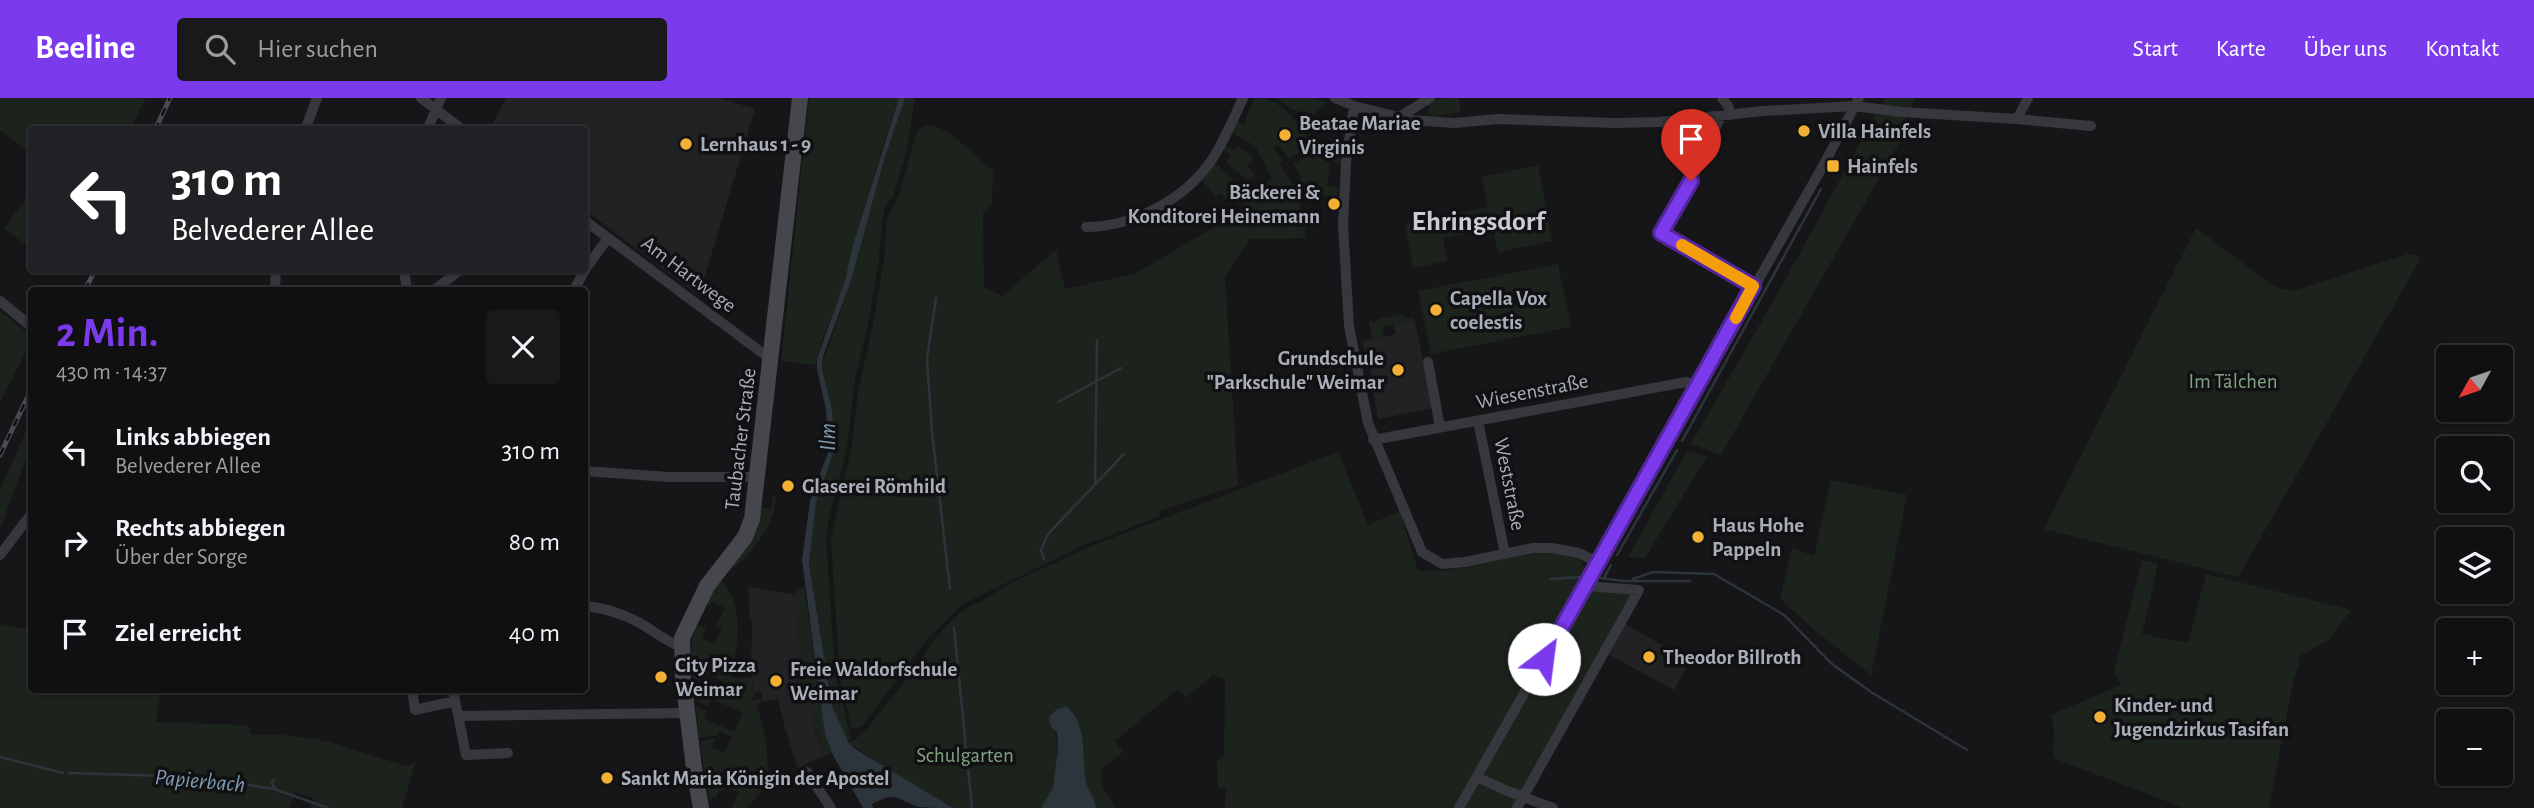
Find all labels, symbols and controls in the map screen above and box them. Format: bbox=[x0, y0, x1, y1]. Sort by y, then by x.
search box bbox=[177, 18, 667, 81]
icon: search bbox=[201, 30, 239, 68]
text: Beeline bbox=[35, 32, 135, 65]
text: Hier suchen bbox=[257, 36, 378, 62]
text: Start bbox=[2133, 37, 2178, 61]
text: Karte bbox=[2216, 37, 2266, 61]
text: Über uns bbox=[2304, 37, 2387, 61]
text: Kontakt bbox=[2425, 37, 2499, 61]
pin bbox=[1661, 109, 1721, 181]
place label: Beatae Mariae Virginis bbox=[1299, 113, 1421, 158]
icon: arrive bbox=[1672, 120, 1710, 158]
place label: Villa Hainfels bbox=[1818, 121, 1931, 142]
marker: Villa Hainfels bbox=[1796, 123, 1812, 139]
marker: Beatae Mariae Virginis bbox=[1277, 127, 1293, 143]
place label: Lernhaus 1 - 9 bbox=[700, 134, 811, 155]
marker: Lernhaus 1 - 9 bbox=[678, 136, 694, 152]
icon: left bbox=[56, 154, 147, 245]
text: 310 m bbox=[171, 156, 282, 205]
place label: Hainfels bbox=[1847, 156, 1918, 177]
marker: Hainfels bbox=[1825, 158, 1841, 174]
place label: Bäckerei & Konditorei Heinemann bbox=[1128, 182, 1320, 227]
marker: Bäckerei & Konditorei Heinemann bbox=[1326, 196, 1342, 212]
district label: Ehringsdorf bbox=[1411, 208, 1546, 236]
text: Belvederer Allee bbox=[171, 214, 374, 246]
street label: Am Hartwege bbox=[638, 232, 740, 317]
place label: Capella Vox coelestis bbox=[1450, 288, 1547, 333]
marker: Capella Vox coelestis bbox=[1428, 302, 1444, 318]
button: close bbox=[486, 310, 560, 384]
text: 2 Min. bbox=[56, 312, 158, 354]
north arrow bbox=[2436, 345, 2513, 422]
map controls bbox=[2436, 345, 2513, 786]
place label: Grundschule "Parkschule" Weimar bbox=[1207, 348, 1385, 393]
text: 430 m · 14:37 bbox=[56, 361, 167, 384]
marker: Grundschule "Parkschule" Weimar bbox=[1390, 362, 1406, 378]
street label: Taubacher Straße bbox=[721, 367, 760, 511]
street label: Wiesenstraße bbox=[1474, 370, 1590, 413]
park label: Im Tälchen bbox=[2189, 371, 2278, 392]
water label: Ilm bbox=[817, 423, 840, 451]
text: Links abbiegen bbox=[115, 424, 271, 450]
icon: left bbox=[56, 433, 94, 471]
street label: Weststraße bbox=[1490, 436, 1529, 532]
button: search bbox=[2436, 436, 2513, 513]
text: 310 m bbox=[502, 438, 560, 464]
text: Belvederer Allee bbox=[115, 455, 261, 478]
place label: Glaserei Römhild bbox=[802, 476, 946, 497]
marker: Glaserei Römhild bbox=[780, 478, 796, 494]
text: Rechts abbiegen bbox=[115, 515, 286, 541]
place label: Haus Hohe Pappeln bbox=[1712, 515, 1804, 560]
icon: right bbox=[56, 524, 94, 562]
button: layers bbox=[2436, 527, 2513, 604]
text: 80 m bbox=[509, 529, 560, 555]
marker: Haus Hohe Pappeln bbox=[1690, 529, 1706, 545]
text: Über der Sorge bbox=[115, 546, 247, 569]
icon: arrive bbox=[56, 615, 94, 653]
button: + bbox=[2436, 618, 2513, 695]
text: Ziel erreicht bbox=[115, 620, 241, 646]
text: 40 m bbox=[509, 620, 560, 646]
position arrow bbox=[1507, 622, 1581, 696]
place label: Theodor Billroth bbox=[1663, 647, 1802, 668]
marker: Theodor Billroth bbox=[1641, 649, 1657, 665]
place label: City Pizza Weimar bbox=[675, 655, 756, 700]
place label: Freie Waldorfschule Weimar bbox=[790, 659, 957, 704]
marker: City Pizza Weimar bbox=[653, 669, 669, 685]
marker: Freie Waldorfschule Weimar bbox=[768, 673, 784, 689]
place label: Kinder- und Jugendzirkus Tasifan bbox=[2114, 695, 2289, 740]
marker: Kinder- und Jugendzirkus Tasifan bbox=[2092, 709, 2108, 725]
button: − bbox=[2436, 709, 2513, 786]
park label: Schulgarten bbox=[916, 745, 1014, 766]
water label: Papierbach bbox=[154, 766, 246, 797]
place label: Sankt Maria Königin der Apostel bbox=[621, 768, 890, 789]
marker: Sankt Maria Königin der Apostel bbox=[599, 770, 615, 786]

